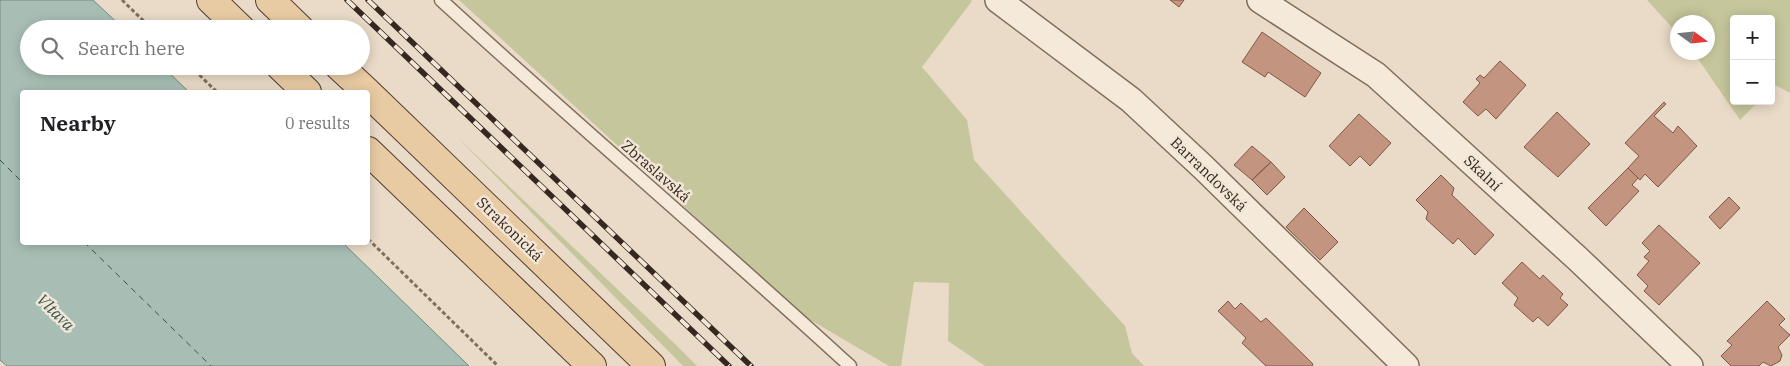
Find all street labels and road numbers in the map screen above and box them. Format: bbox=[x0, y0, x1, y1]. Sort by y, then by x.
street label: Barrandovská bbox=[1167, 133, 1251, 215]
street label: Zbraslavská bbox=[618, 136, 694, 206]
street label: Skalní bbox=[1460, 151, 1506, 195]
street label: Strakonická bbox=[473, 193, 547, 265]

